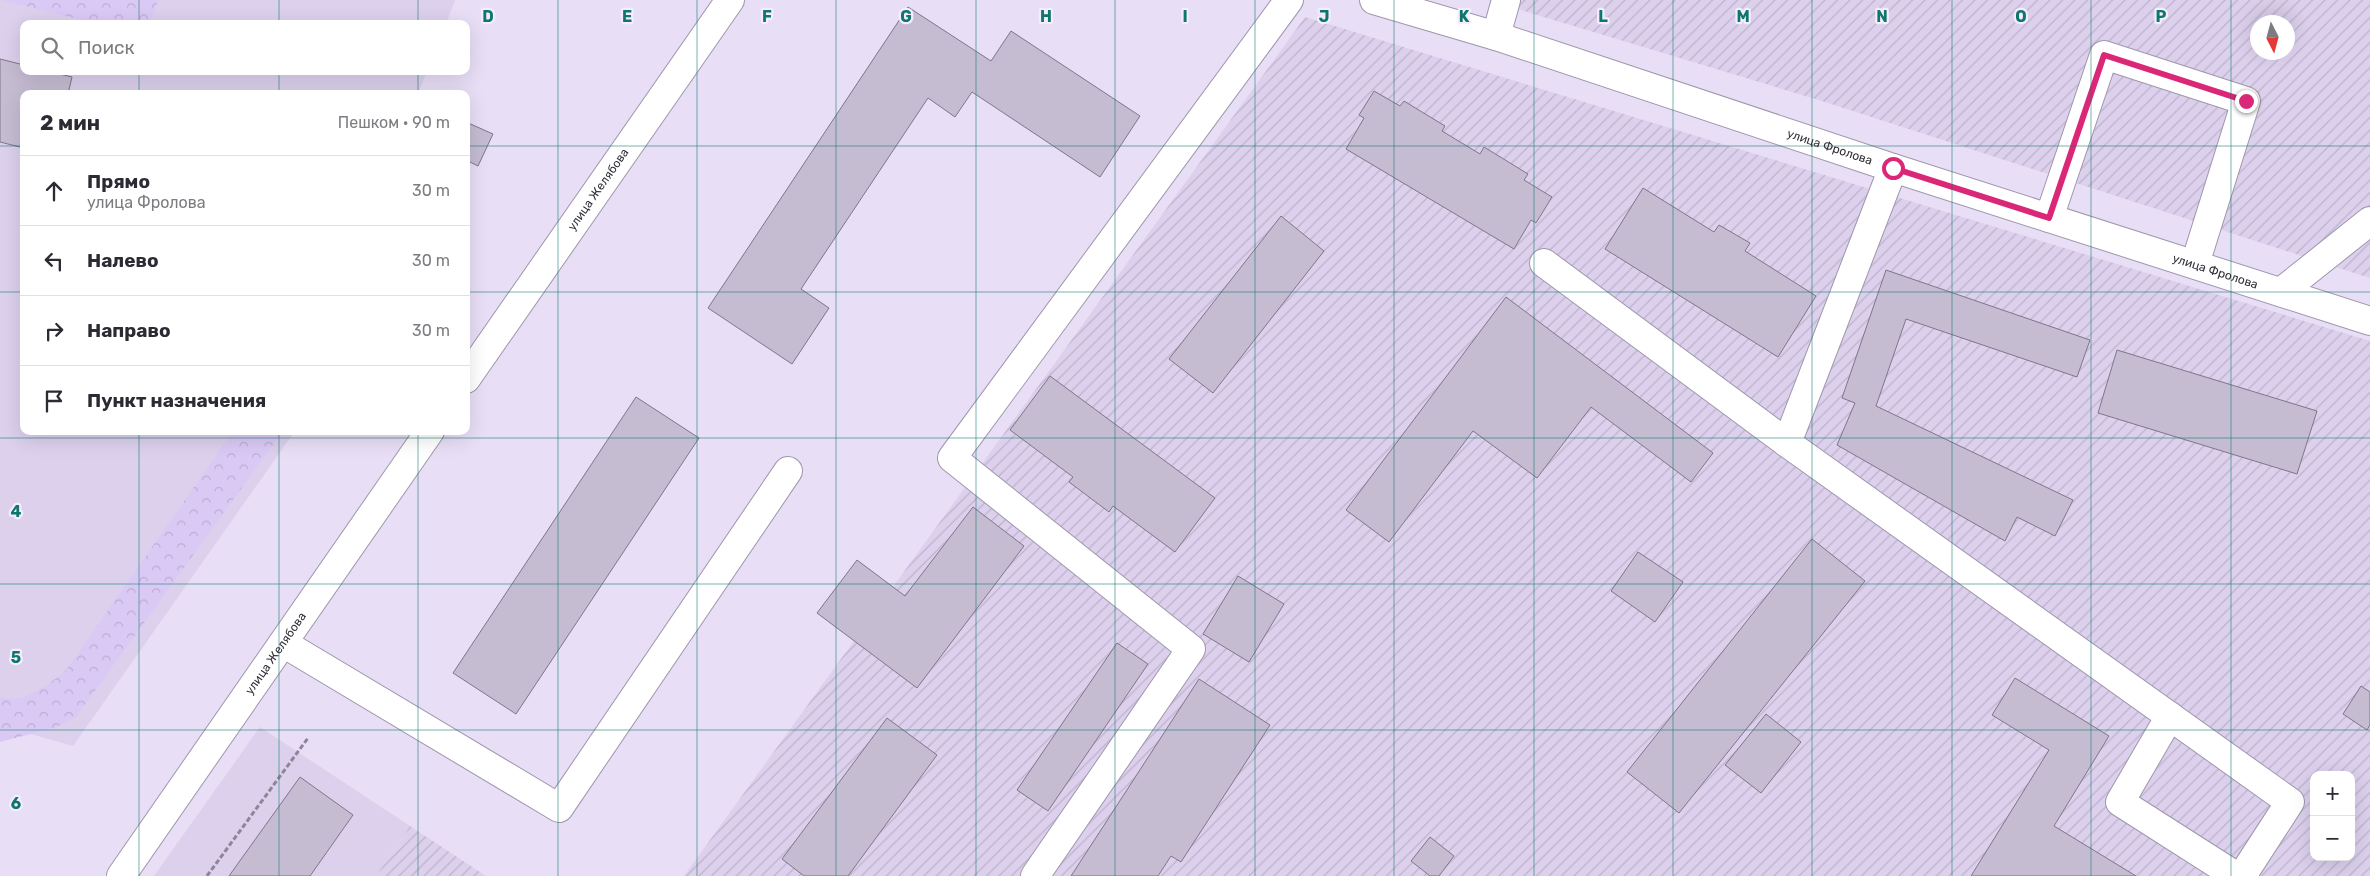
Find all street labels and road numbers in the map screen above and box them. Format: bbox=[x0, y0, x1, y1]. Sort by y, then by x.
street label: улица Фролова bbox=[1785, 126, 1874, 168]
street label: улица Желябова bbox=[565, 146, 631, 233]
street label: улица Фролова bbox=[2171, 251, 2260, 292]
street label: улица Желябова bbox=[242, 610, 309, 697]

